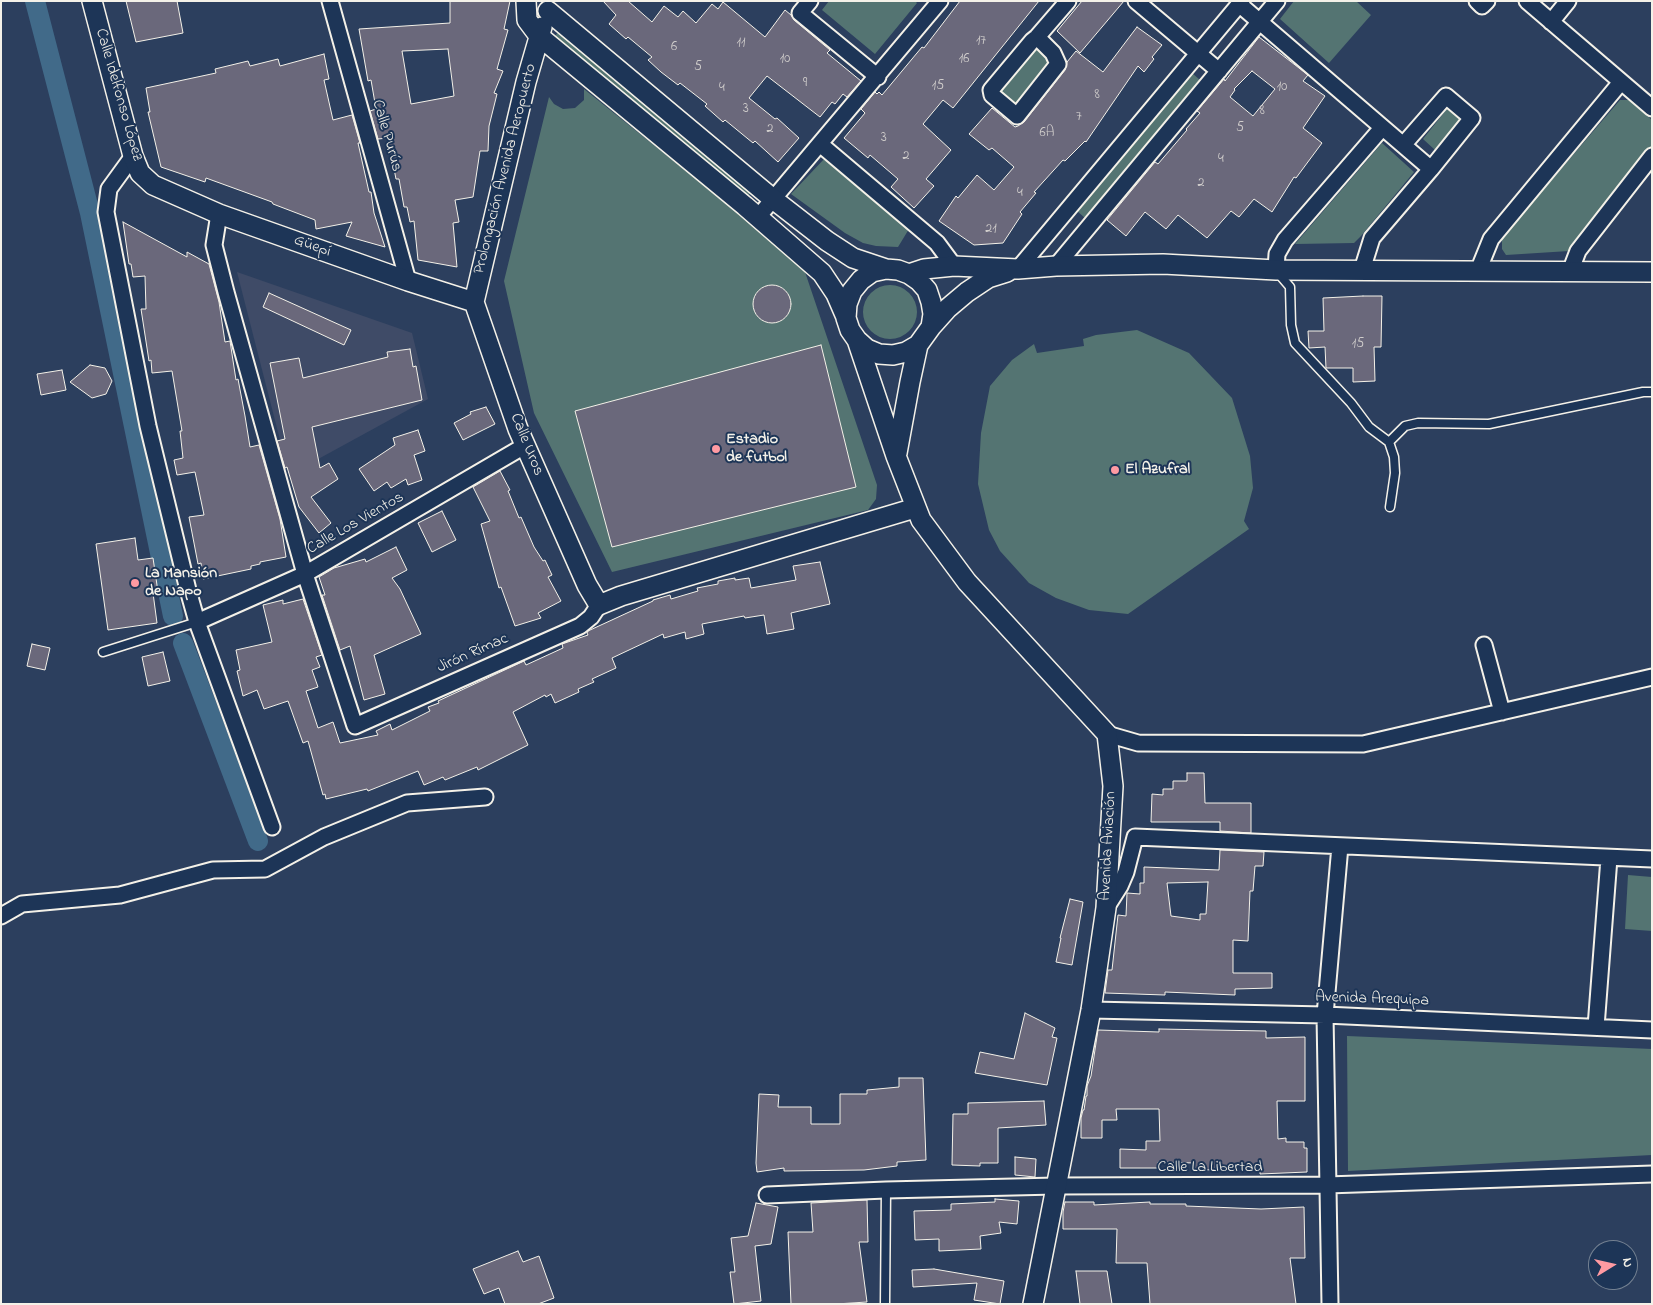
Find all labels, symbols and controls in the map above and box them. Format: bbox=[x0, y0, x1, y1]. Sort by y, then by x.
street label: Calle Idelfonso López bbox=[90, 27, 146, 163]
house number: 17 bbox=[976, 34, 986, 50]
house number: 11 bbox=[737, 36, 745, 52]
house number: 6 bbox=[671, 40, 677, 56]
house number: 10 bbox=[780, 52, 790, 68]
house number: 16 bbox=[959, 52, 969, 68]
house number: 5 bbox=[694, 60, 702, 76]
street label: Prolongación Avenida Aeropuerto bbox=[471, 62, 541, 276]
house number: 9 bbox=[803, 76, 807, 92]
house number: 15 bbox=[932, 79, 944, 95]
house number: 10 bbox=[1277, 80, 1287, 96]
house number: 4 bbox=[719, 81, 725, 97]
house number: 8 bbox=[1094, 88, 1100, 104]
street label: Calle Purús bbox=[367, 98, 405, 174]
house number: 3 bbox=[743, 102, 749, 118]
house number: 8 bbox=[1259, 104, 1265, 120]
house number: 7 bbox=[1076, 110, 1082, 126]
house number: 5 bbox=[1236, 121, 1244, 137]
house number: 2 bbox=[767, 122, 773, 138]
house number: 6A bbox=[1040, 126, 1054, 142]
house number: 3 bbox=[881, 131, 887, 147]
house number: 2 bbox=[903, 149, 909, 165]
house number: 4 bbox=[1218, 152, 1224, 168]
house number: 2 bbox=[1198, 176, 1204, 192]
house number: 4 bbox=[1017, 186, 1023, 202]
house number: 21 bbox=[985, 222, 997, 238]
street label: Güepí bbox=[291, 231, 333, 263]
house number: 15 bbox=[1352, 337, 1364, 353]
street label: Calle Uros bbox=[505, 411, 547, 479]
place label: Estadio de futbol bbox=[726, 430, 787, 468]
marker: Estadio de futbol bbox=[710, 443, 722, 455]
place label: El Azufral bbox=[1125, 460, 1190, 480]
marker: El Azufral bbox=[1109, 464, 1121, 476]
street label: Calle Los Vientos bbox=[304, 489, 408, 559]
place label: La Mansión de Napo bbox=[145, 564, 217, 602]
marker: La Mansión de Napo bbox=[129, 577, 141, 589]
street label: Jirón Rímac bbox=[434, 630, 512, 678]
street label: Avenida Aviación bbox=[1097, 791, 1121, 901]
street label: Avenida Arequipa bbox=[1315, 988, 1429, 1012]
street label: Calle La Libertad bbox=[1158, 1158, 1262, 1178]
north arrow bbox=[1588, 1240, 1638, 1290]
text: N bbox=[1616, 1256, 1638, 1269]

